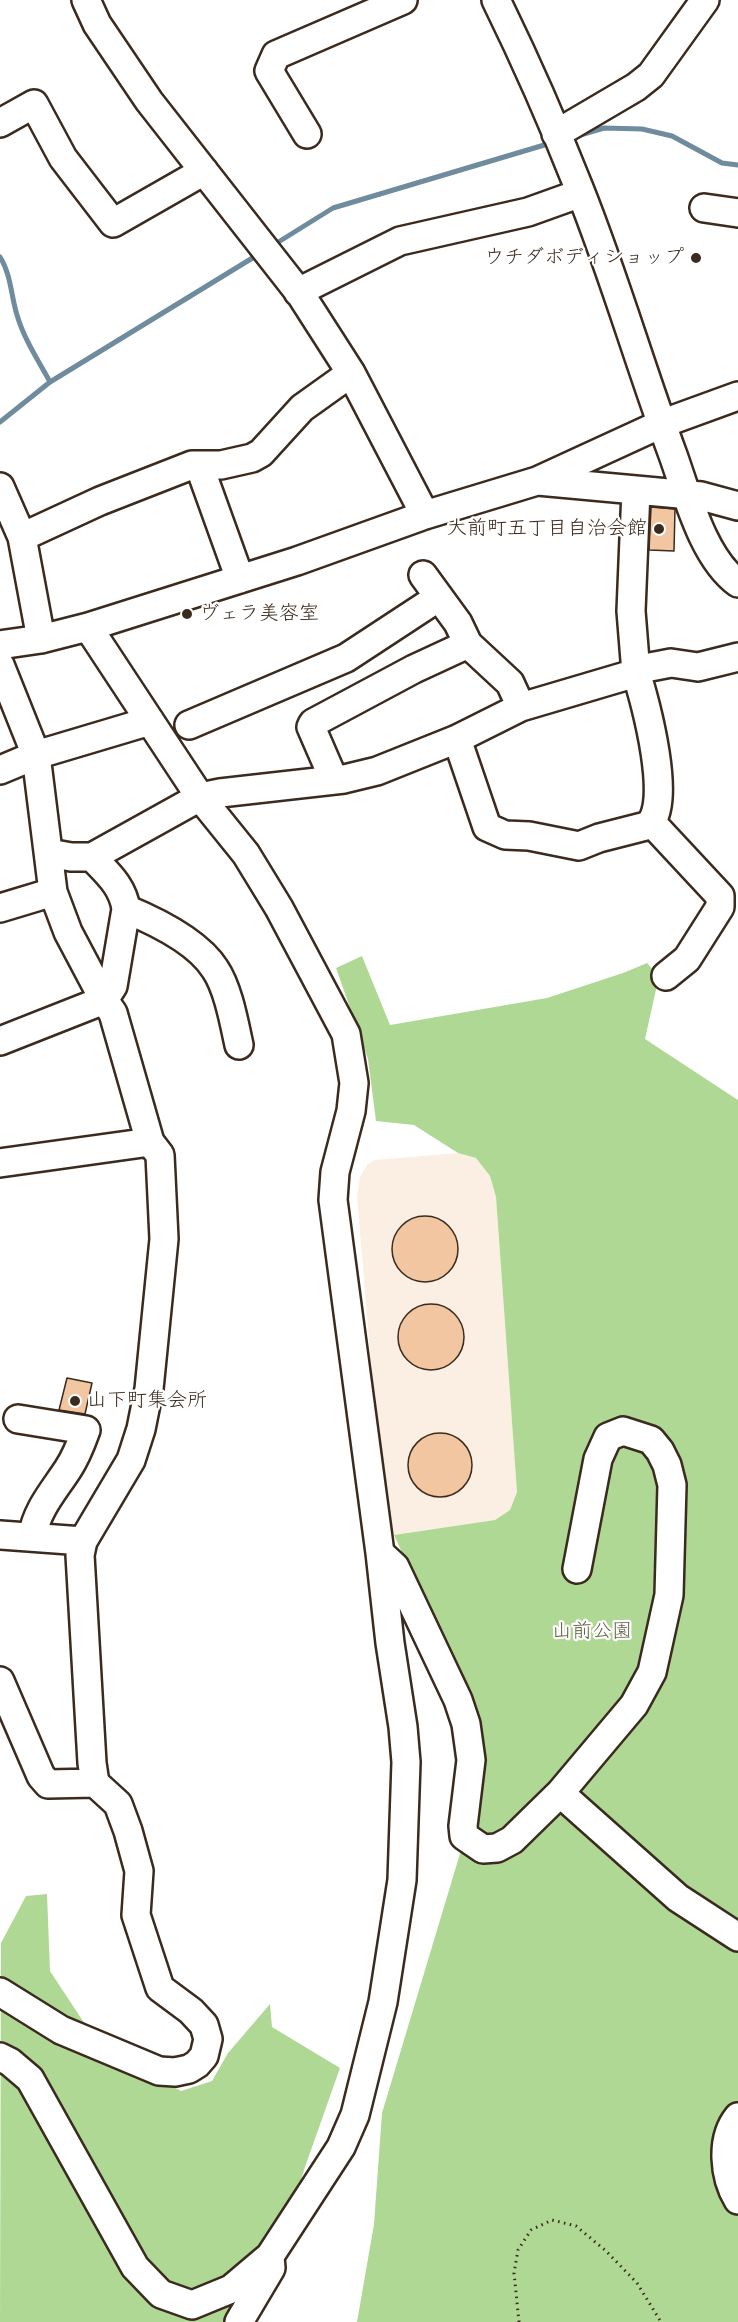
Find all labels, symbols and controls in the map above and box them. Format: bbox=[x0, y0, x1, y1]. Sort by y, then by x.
place label: ウチダボディショップ bbox=[484, 246, 684, 270]
marker: ウチダボディショップ bbox=[689, 251, 703, 265]
place label: 大前町五丁目自治会館 bbox=[447, 517, 647, 541]
marker: 大前町五丁目自治会館 bbox=[652, 522, 666, 536]
place label: ヴェラ美容室 bbox=[199, 602, 319, 626]
marker: ヴェラ美容室 bbox=[180, 607, 194, 621]
place label: 山下町集会所 bbox=[87, 1389, 207, 1413]
marker: 山下町集会所 bbox=[68, 1394, 82, 1408]
park label: 山前公園 bbox=[552, 1620, 632, 1644]

